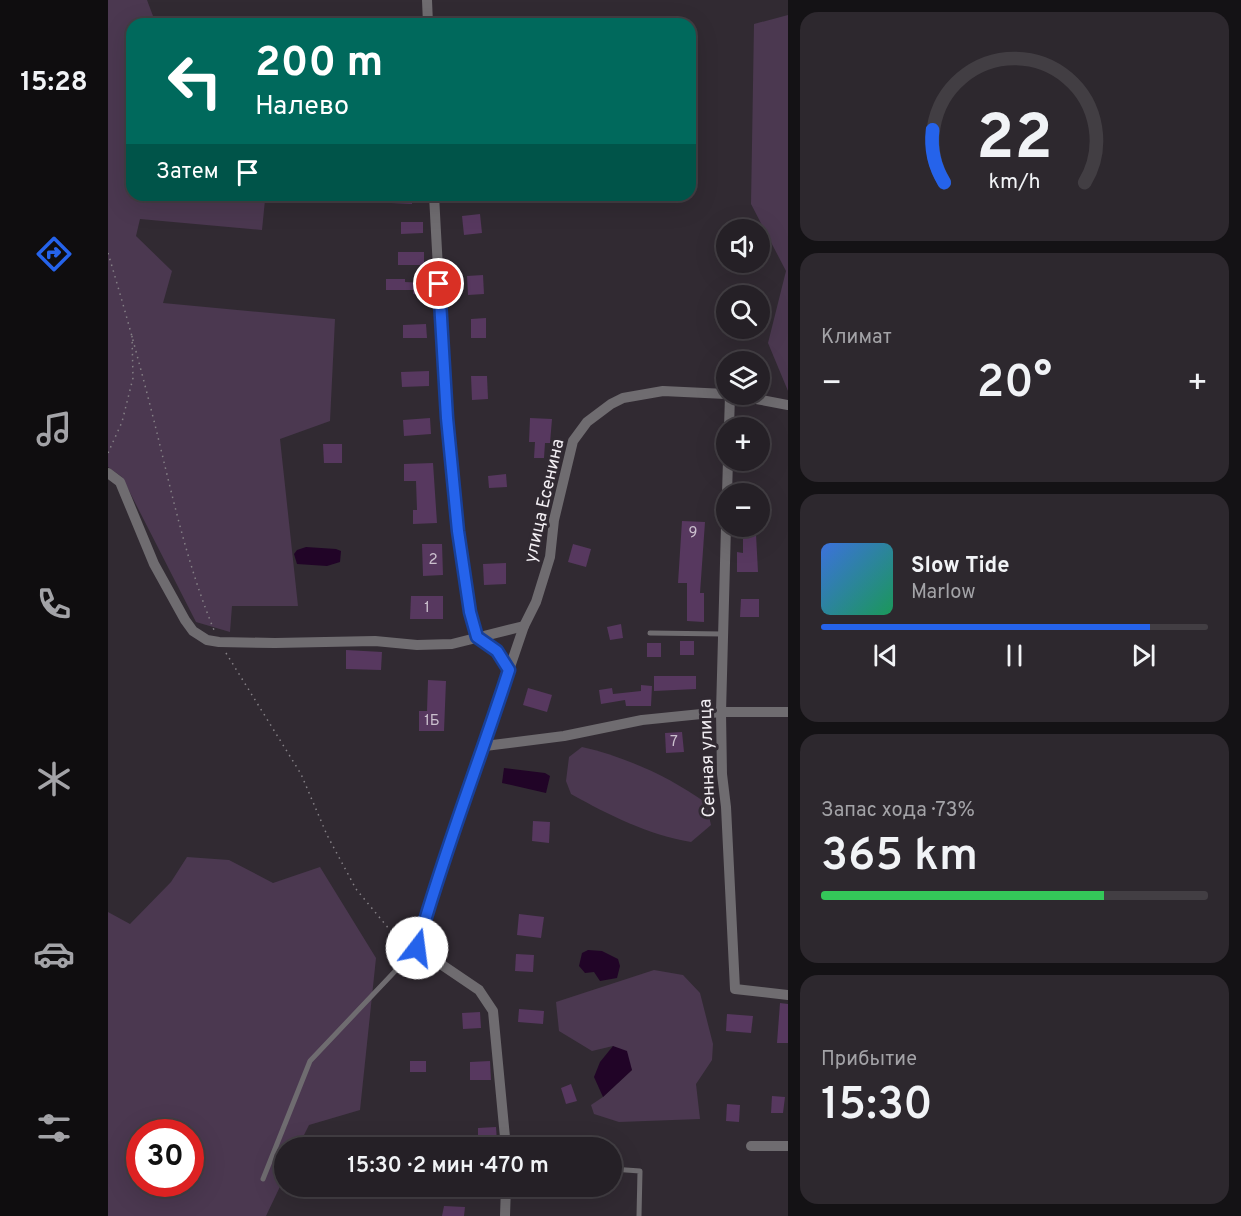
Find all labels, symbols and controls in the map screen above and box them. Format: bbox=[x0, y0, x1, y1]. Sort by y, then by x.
text: 200 m bbox=[255, 38, 383, 91]
icon: left bbox=[156, 42, 234, 120]
text: 15:28 bbox=[20, 66, 88, 100]
text: Налево bbox=[255, 90, 349, 124]
text: 22 bbox=[976, 103, 1053, 182]
icon: arrive bbox=[231, 156, 264, 189]
text: Затем bbox=[156, 159, 219, 186]
text: km/h bbox=[988, 170, 1041, 197]
map controls bbox=[716, 219, 770, 537]
button: sound bbox=[716, 219, 770, 273]
icon: directions bbox=[33, 233, 75, 275]
pin bbox=[413, 258, 464, 309]
icon: arrive bbox=[422, 267, 455, 300]
button: search bbox=[716, 285, 770, 339]
text: Климат bbox=[821, 325, 892, 351]
button: layers bbox=[716, 351, 770, 405]
text: 20° bbox=[977, 356, 1052, 413]
text: − bbox=[821, 364, 842, 406]
text: + bbox=[1187, 364, 1208, 406]
icon: music bbox=[33, 408, 75, 450]
button: + bbox=[716, 417, 770, 471]
street label: улица Есенина bbox=[520, 437, 570, 565]
button: − bbox=[716, 483, 770, 537]
house number: 9 bbox=[689, 524, 697, 543]
house number: 2 bbox=[428, 551, 438, 570]
text: Slow Tide bbox=[911, 553, 1010, 580]
text: Marlow bbox=[911, 580, 975, 606]
icon: phone bbox=[33, 583, 75, 625]
house number: 1 bbox=[424, 599, 430, 618]
icon: previous bbox=[869, 639, 902, 672]
icon: pause bbox=[998, 639, 1031, 672]
icon: next bbox=[1127, 639, 1160, 672]
street label: Сенная улица bbox=[694, 698, 722, 818]
house number: 1Б bbox=[424, 712, 440, 731]
house number: 7 bbox=[670, 733, 678, 752]
icon: climate bbox=[33, 758, 75, 800]
text: Запас хода · 73% bbox=[821, 798, 975, 824]
text: 365 km bbox=[821, 829, 978, 886]
position arrow bbox=[385, 916, 449, 980]
icon: car bbox=[33, 933, 75, 975]
text: Прибытие bbox=[821, 1047, 917, 1073]
text: 15:30 bbox=[821, 1078, 933, 1135]
icon: filters bbox=[33, 1107, 75, 1149]
speed limit sign: 30 bbox=[126, 1119, 204, 1197]
text: 15:30 · 2 мин · 470 m bbox=[347, 1153, 549, 1180]

